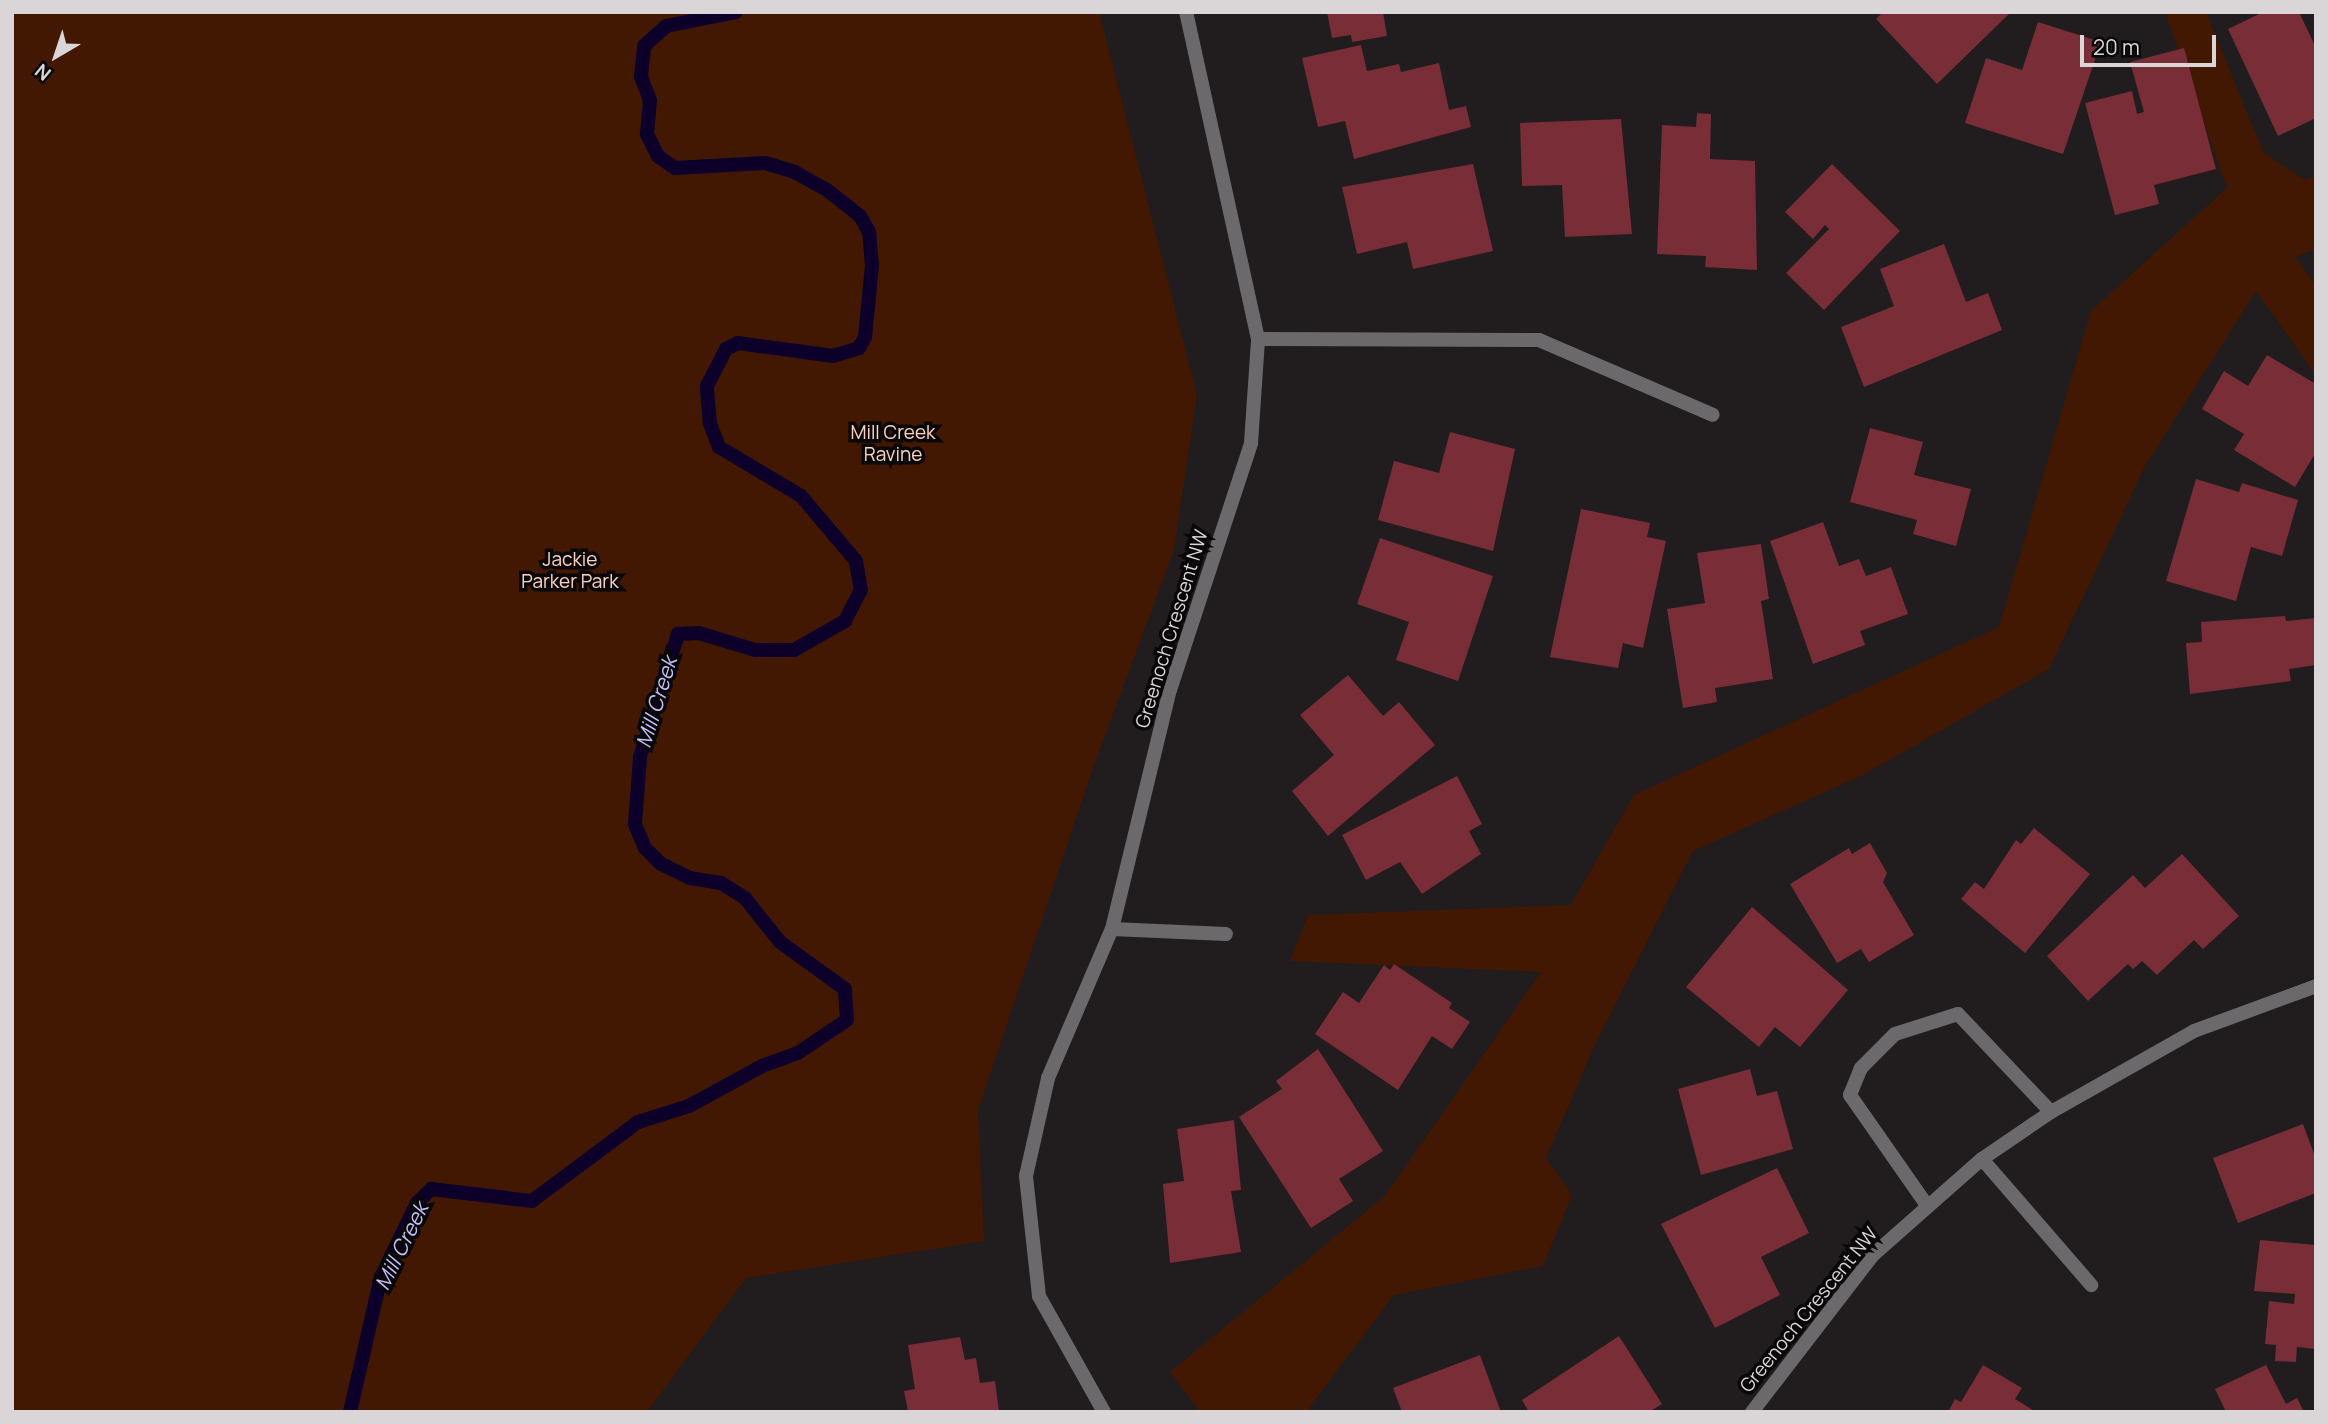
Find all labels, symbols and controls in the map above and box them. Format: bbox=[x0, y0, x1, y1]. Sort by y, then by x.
north arrow bbox=[21, 21, 91, 91]
scale bar bbox=[2083, 21, 2220, 65]
text: 20 m bbox=[2093, 33, 2140, 61]
text: N bbox=[29, 58, 56, 87]
park label: Mill Creek Ravine bbox=[851, 422, 935, 466]
street label: Greenoch Crescent NW bbox=[1131, 527, 1213, 731]
park label: Jackie Parker Park bbox=[521, 549, 619, 593]
water label: Mill Creek bbox=[630, 653, 682, 751]
water label: Mill Creek bbox=[369, 1198, 433, 1294]
street label: Greenoch Crescent NW bbox=[1735, 1223, 1883, 1397]

